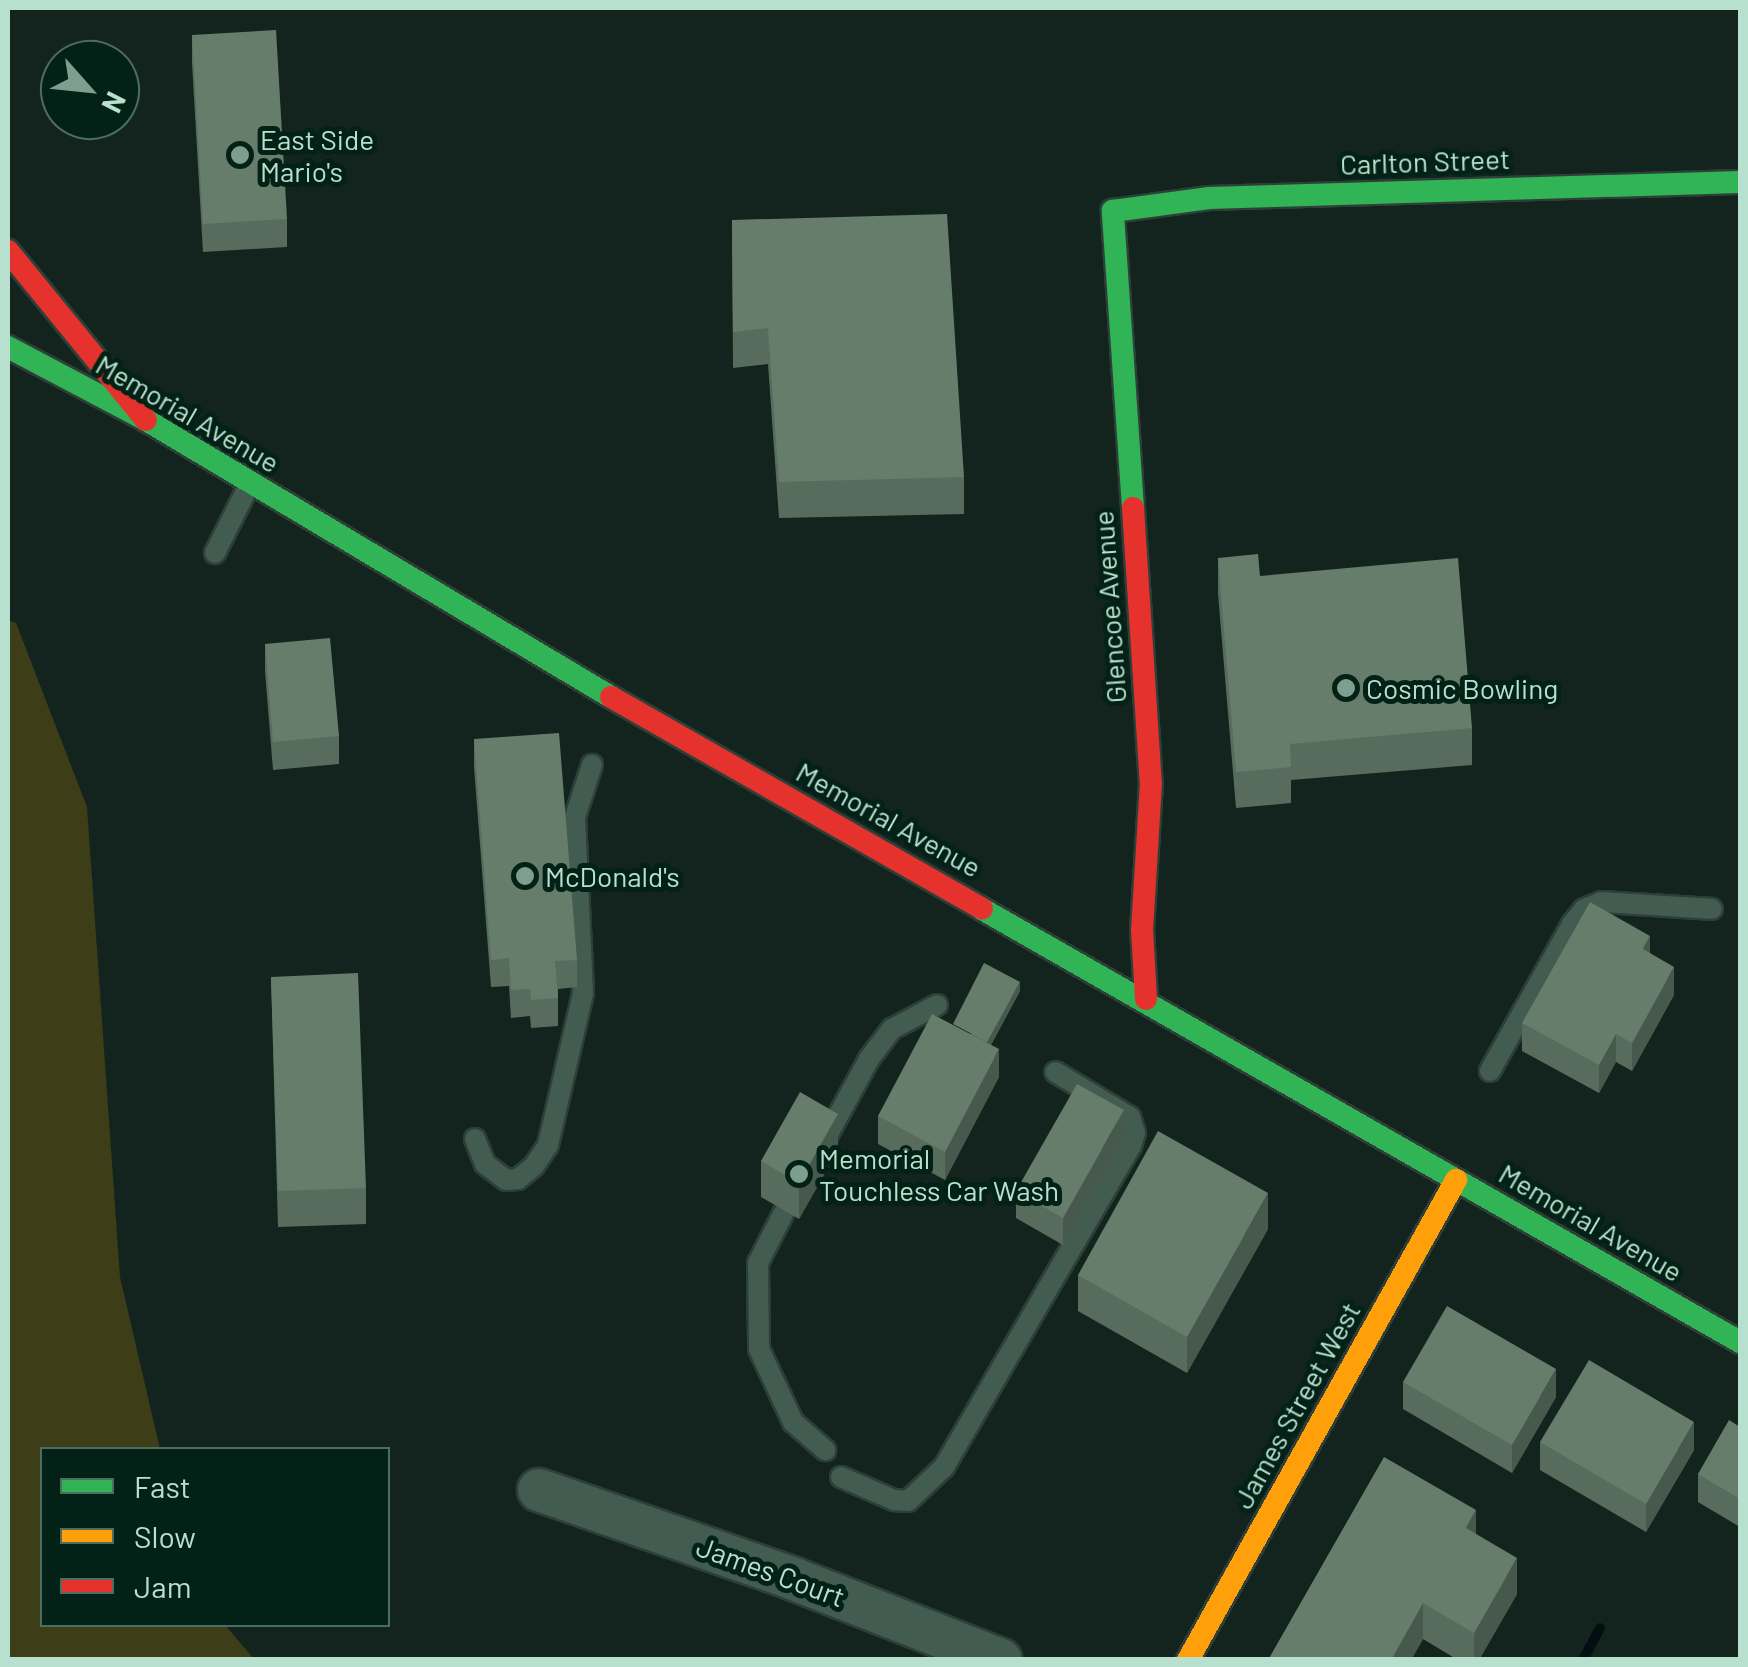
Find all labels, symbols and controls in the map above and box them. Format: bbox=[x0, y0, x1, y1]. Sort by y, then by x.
north arrow bbox=[40, 40, 140, 140]
text: N bbox=[96, 87, 134, 119]
place label: East Side Mario's bbox=[260, 122, 374, 188]
street label: Carlton Street bbox=[1340, 141, 1510, 181]
marker: East Side Mario's bbox=[229, 144, 251, 166]
street label: Memorial Avenue bbox=[90, 347, 286, 479]
street label: Glencoe Avenue bbox=[1086, 510, 1132, 704]
place label: Cosmic Bowling bbox=[1366, 671, 1558, 705]
marker: Cosmic Bowling bbox=[1335, 677, 1357, 699]
street label: Memorial Avenue bbox=[791, 754, 987, 884]
place label: McDonald's bbox=[545, 859, 680, 893]
marker: McDonald's bbox=[514, 865, 536, 887]
place label: Memorial Touchless Car Wash bbox=[819, 1141, 1059, 1207]
street label: Memorial Avenue bbox=[1493, 1156, 1689, 1288]
marker: Memorial Touchless Car Wash bbox=[788, 1163, 810, 1185]
street label: James Street West bbox=[1225, 1296, 1367, 1514]
legend bbox=[40, 1447, 390, 1627]
text: Fast bbox=[134, 1468, 191, 1504]
text: Slow bbox=[134, 1518, 196, 1554]
street label: James Court bbox=[692, 1529, 850, 1613]
text: Jam bbox=[134, 1568, 191, 1604]

